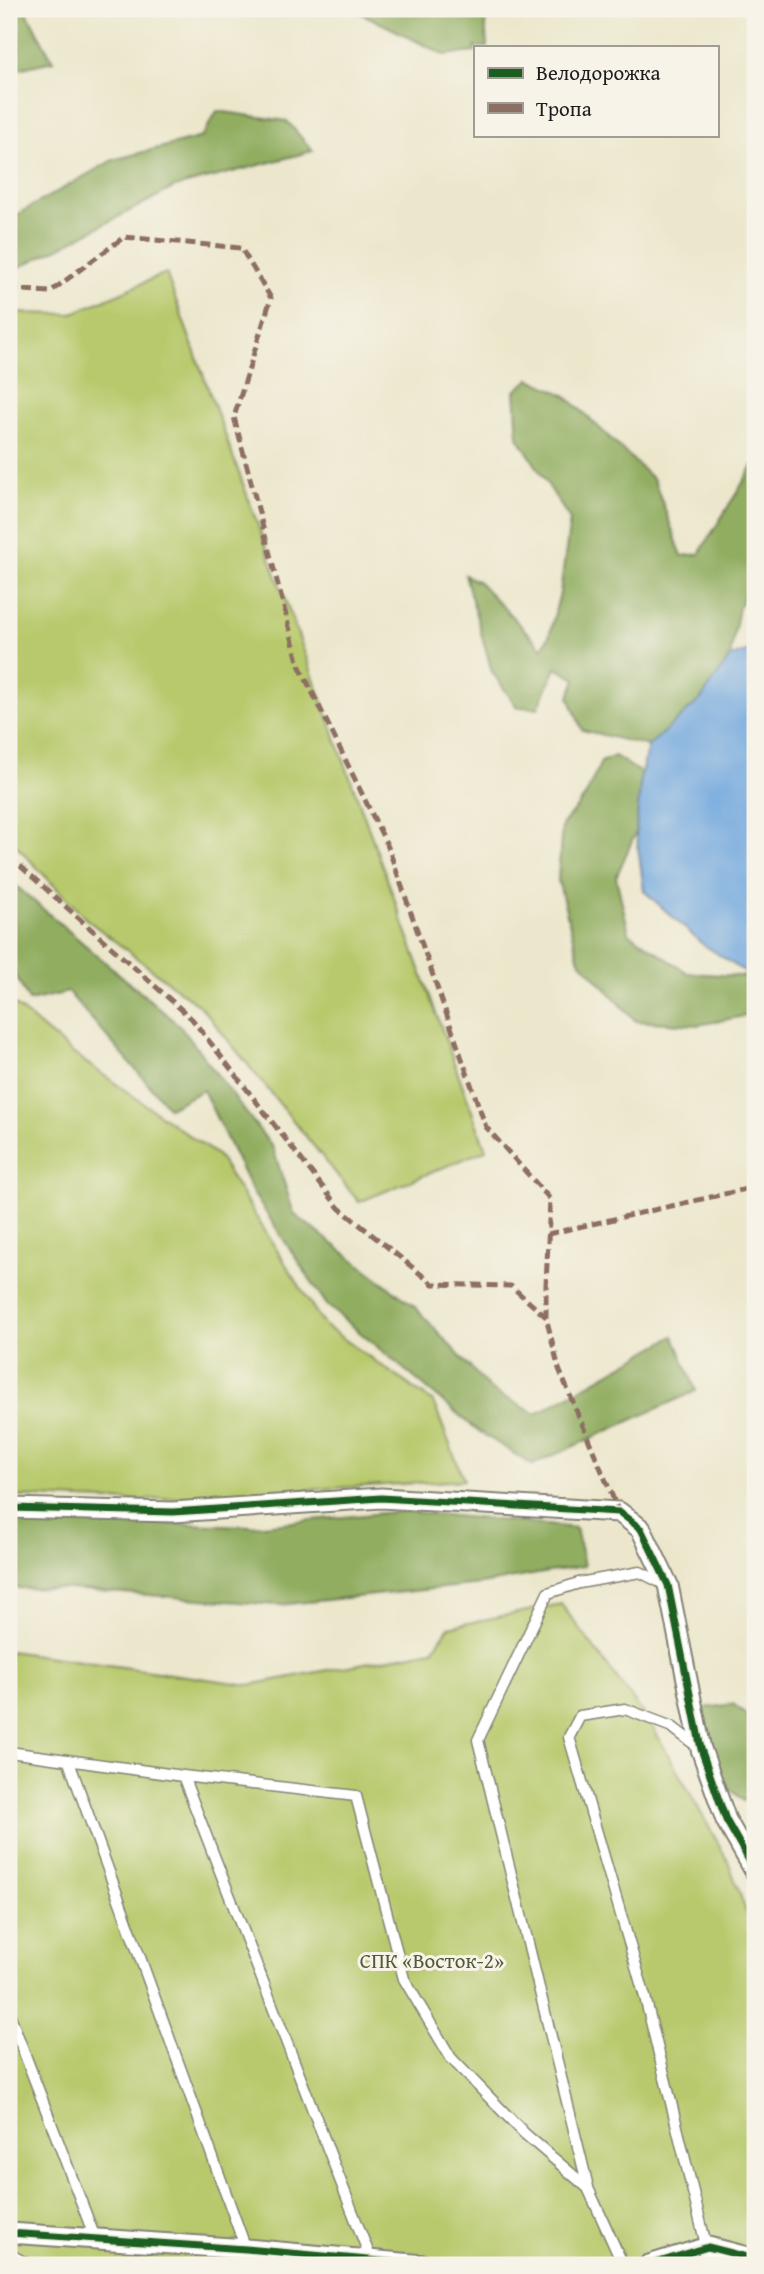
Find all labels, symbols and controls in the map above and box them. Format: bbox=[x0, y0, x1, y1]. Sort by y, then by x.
legend bbox=[474, 46, 718, 136]
text: Велодорожка bbox=[536, 57, 661, 88]
text: Тропа bbox=[536, 93, 592, 124]
park label: СПК «Восток-2» bbox=[360, 1945, 504, 1976]

